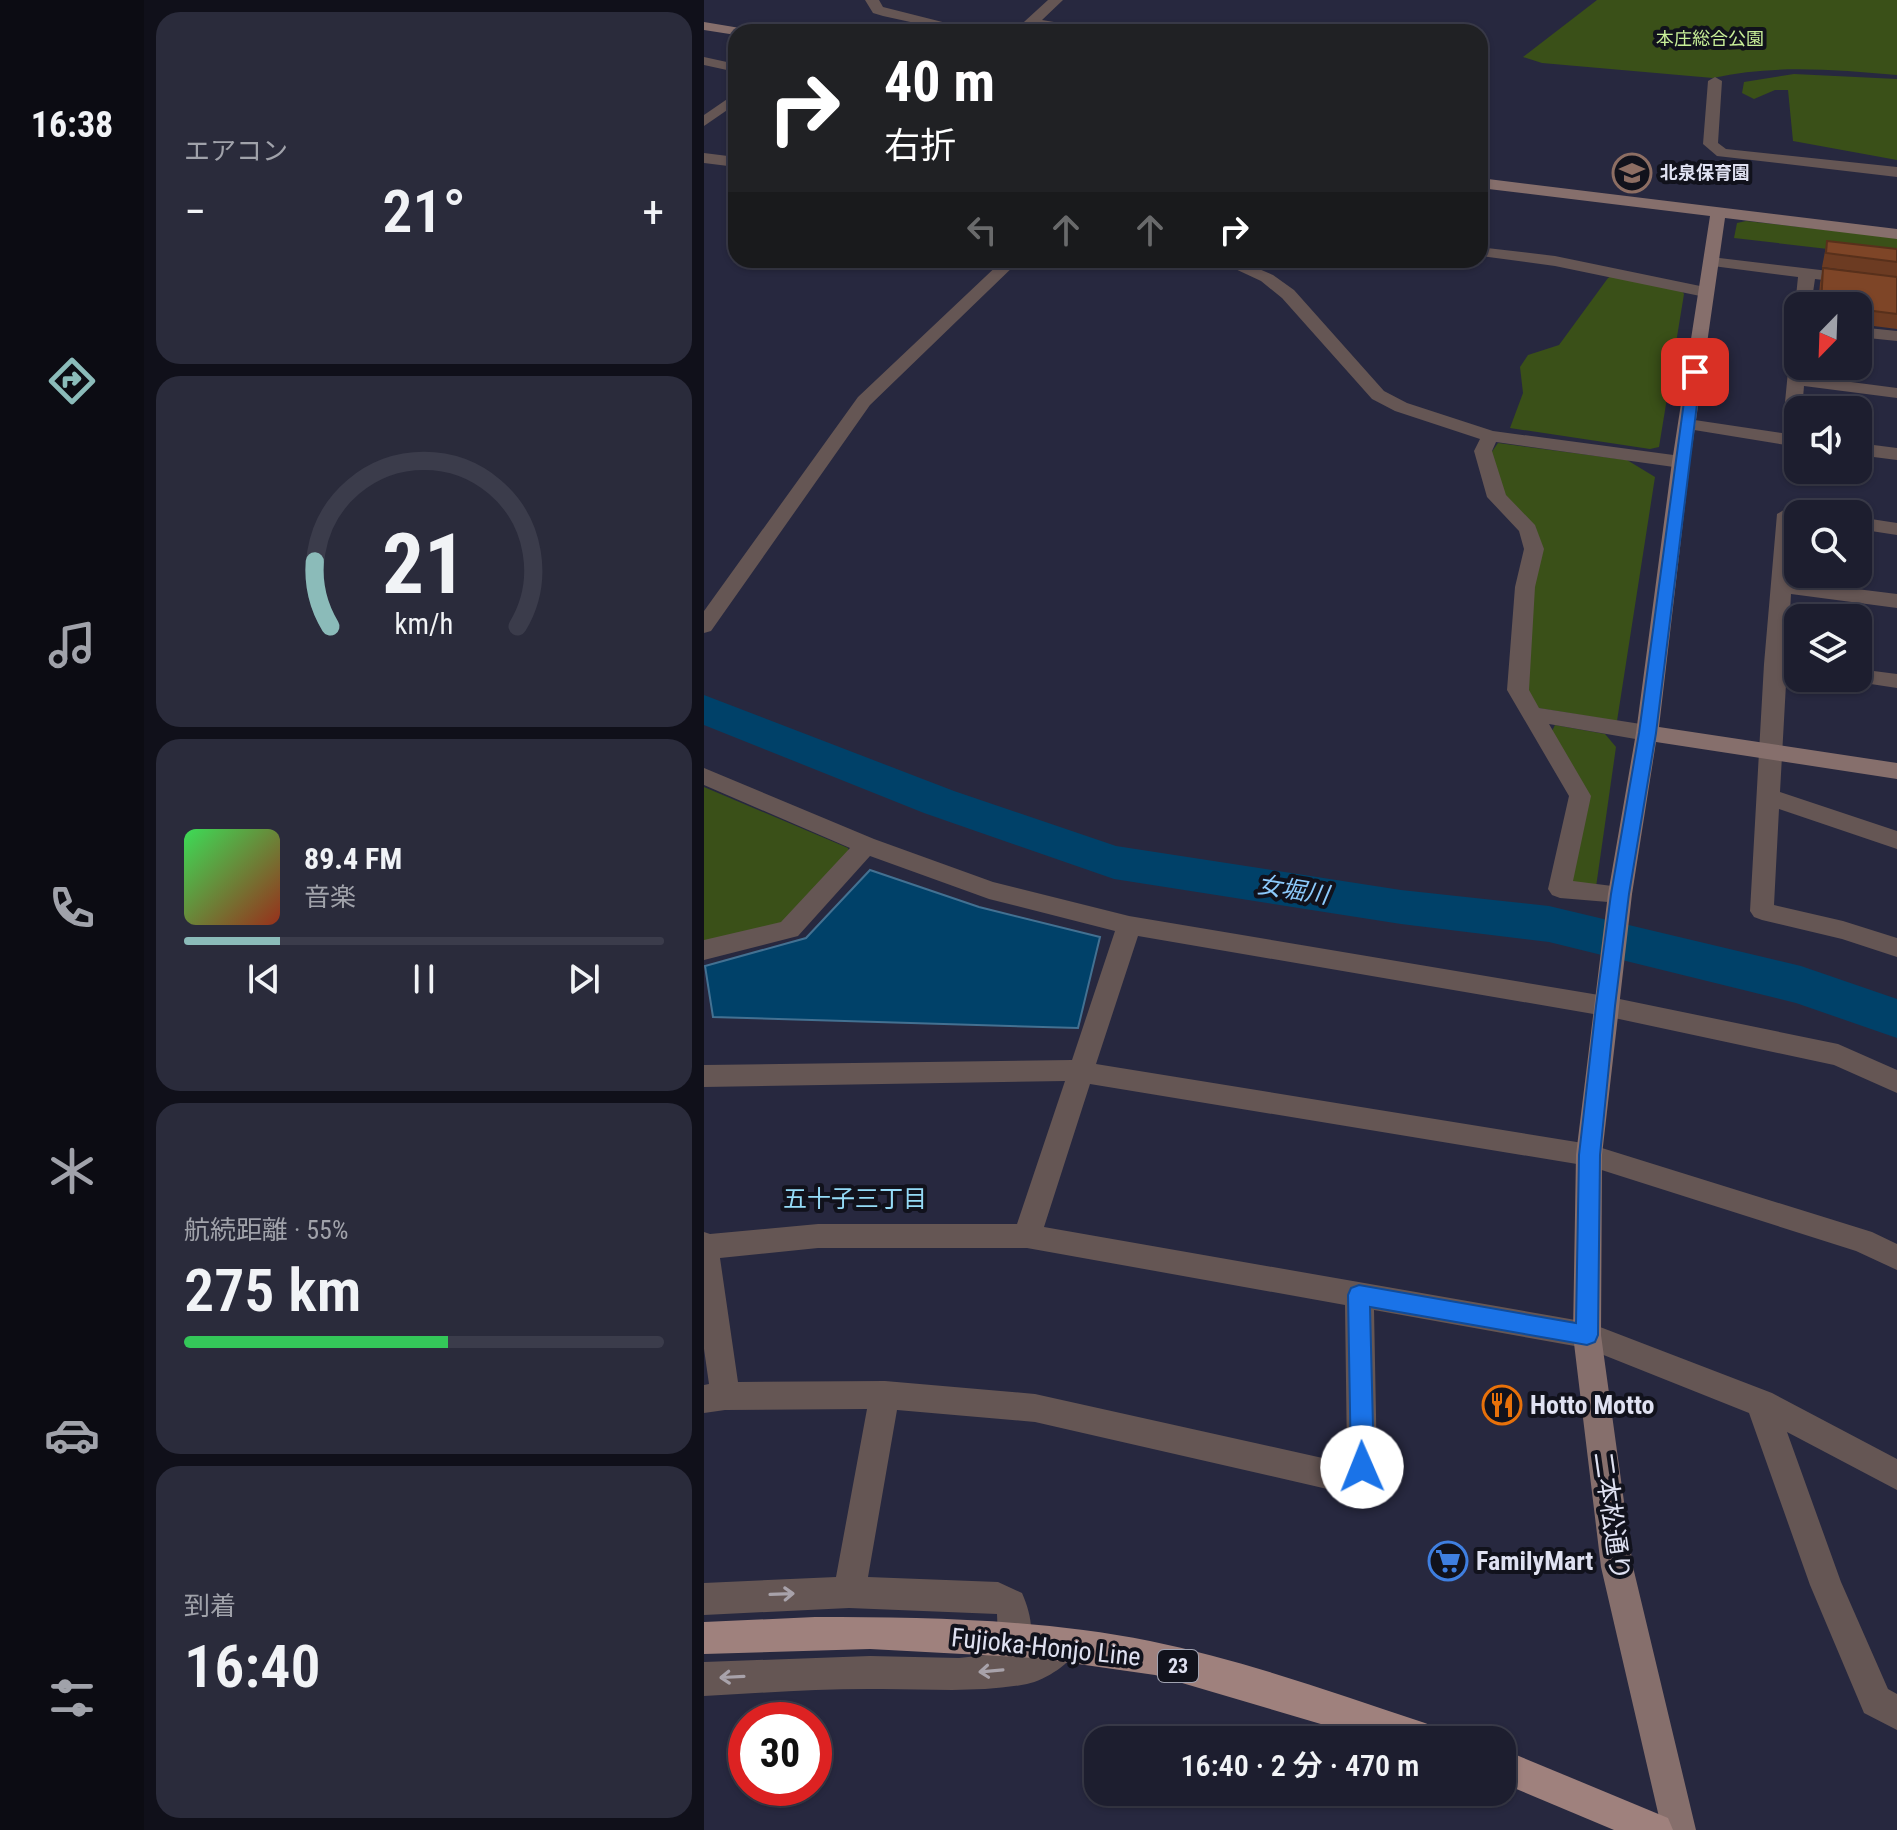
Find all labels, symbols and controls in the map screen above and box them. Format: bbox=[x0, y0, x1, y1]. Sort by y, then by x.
park label: 本庄総合公園 bbox=[1656, 28, 1764, 49]
text: 40 m bbox=[884, 49, 995, 115]
icon: right bbox=[752, 56, 856, 160]
text: 16:38 bbox=[31, 104, 113, 146]
text: 右折 bbox=[884, 125, 956, 167]
text: エアコン bbox=[184, 136, 288, 166]
school or university icon: 北泉保育園 bbox=[1611, 152, 1653, 194]
place label: 北泉保育園 bbox=[1660, 162, 1750, 183]
text: 21° bbox=[382, 176, 466, 247]
text: − bbox=[184, 186, 206, 238]
text: + bbox=[642, 186, 664, 238]
icon: left bbox=[960, 208, 1004, 252]
icon: ahead bbox=[1044, 208, 1088, 252]
icon: ahead bbox=[1128, 208, 1172, 252]
icon: right bbox=[1212, 208, 1256, 252]
north arrow bbox=[1784, 292, 1872, 380]
map controls bbox=[1784, 292, 1872, 692]
pin bbox=[1661, 338, 1729, 406]
icon: arrive bbox=[1673, 350, 1717, 394]
icon: directions bbox=[44, 353, 100, 409]
button: sound bbox=[1784, 396, 1872, 484]
button: search bbox=[1784, 500, 1872, 588]
text: 21 bbox=[382, 516, 466, 613]
button: layers bbox=[1784, 604, 1872, 692]
text: km/h bbox=[395, 608, 453, 642]
icon: music bbox=[44, 617, 100, 673]
text: 89.4 FM bbox=[304, 841, 402, 876]
water label: 女堀川 bbox=[1255, 871, 1334, 910]
icon: phone bbox=[44, 880, 100, 936]
text: 音楽 bbox=[304, 882, 356, 912]
icon: previous bbox=[242, 957, 286, 1001]
icon: pause bbox=[402, 957, 446, 1001]
icon: next bbox=[562, 957, 606, 1001]
icon: climate bbox=[44, 1143, 100, 1199]
district label: 五十子三丁目 bbox=[783, 1185, 927, 1213]
text: 航続距離 · 55% bbox=[184, 1215, 348, 1245]
text: 275 km bbox=[184, 1255, 361, 1326]
restaurant icon: Hotto Motto bbox=[1481, 1384, 1523, 1426]
place label: Hotto Motto bbox=[1530, 1390, 1655, 1420]
icon: car bbox=[44, 1407, 100, 1463]
position arrow bbox=[1320, 1425, 1404, 1509]
street label: 二本松通り bbox=[1588, 1450, 1636, 1582]
supermarket icon: FamilyMart bbox=[1427, 1540, 1469, 1582]
place label: FamilyMart bbox=[1476, 1546, 1593, 1576]
one-way arrow bbox=[768, 1586, 795, 1601]
text: 到着 bbox=[184, 1591, 236, 1621]
street label: Fujioka-Honjo Line bbox=[950, 1622, 1142, 1672]
text: 16:40 bbox=[184, 1631, 321, 1702]
road number: 23 bbox=[1158, 1650, 1198, 1682]
one-way arrow bbox=[978, 1664, 1005, 1679]
icon: filters bbox=[44, 1670, 100, 1726]
one-way arrow bbox=[719, 1670, 746, 1685]
speed limit sign: 30 bbox=[728, 1702, 832, 1806]
text: 16:40 · 2 分 · 470 m bbox=[1181, 1748, 1419, 1783]

